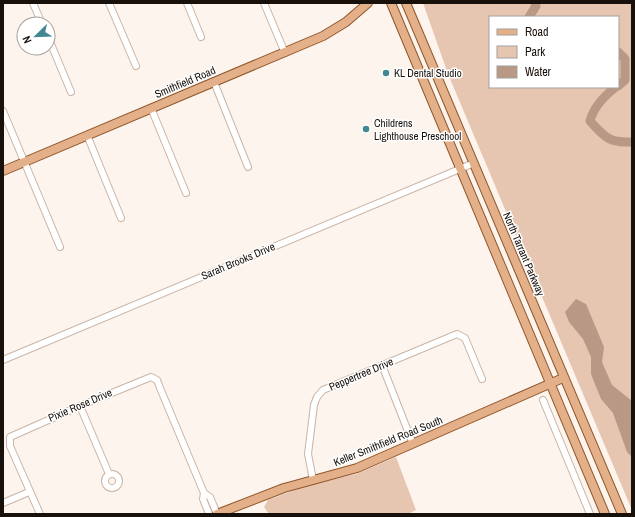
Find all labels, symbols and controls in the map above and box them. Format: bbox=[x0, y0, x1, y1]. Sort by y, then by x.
north arrow bbox=[16, 16, 56, 56]
legend bbox=[489, 16, 619, 88]
text: Road bbox=[525, 24, 549, 40]
text: N bbox=[19, 34, 35, 46]
text: Park bbox=[525, 44, 545, 60]
street label: Smithfield Road bbox=[152, 63, 218, 101]
text: Water bbox=[525, 64, 552, 80]
place label: KL Dental Studio bbox=[394, 66, 462, 80]
marker: KL Dental Studio bbox=[381, 68, 391, 78]
place label: Childrens Lighthouse Preschool bbox=[374, 116, 461, 143]
marker: Childrens Lighthouse Preschool bbox=[361, 124, 371, 134]
street label: North Tarrant Parkway bbox=[500, 210, 548, 298]
street label: Sarah Brooks Drive bbox=[199, 239, 277, 283]
street label: Peppertree Drive bbox=[327, 354, 395, 394]
street label: Pixie Rose Drive bbox=[46, 385, 114, 425]
street label: Keller Smithfield Road South bbox=[331, 413, 445, 469]

